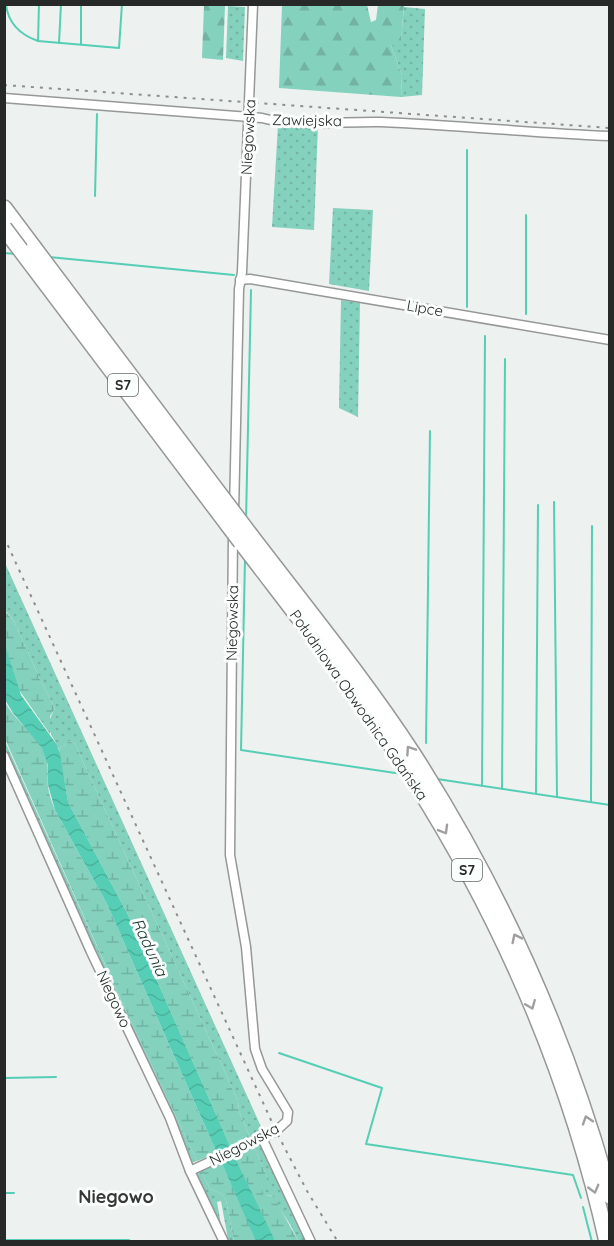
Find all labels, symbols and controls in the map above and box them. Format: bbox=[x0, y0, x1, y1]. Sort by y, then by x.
street label: Niegowska bbox=[237, 99, 259, 175]
street label: Zawiejska bbox=[272, 110, 342, 130]
street label: Lipce bbox=[405, 295, 445, 321]
road number: S7 bbox=[108, 374, 138, 396]
street label: Niegowska bbox=[222, 585, 242, 661]
street label: Południowa Obwodnica Gdańska bbox=[286, 606, 432, 804]
one-way arrow bbox=[406, 746, 417, 757]
one-way arrow bbox=[437, 824, 449, 834]
road number: S7 bbox=[452, 859, 482, 881]
water label: Radunia bbox=[128, 915, 173, 980]
one-way arrow bbox=[512, 934, 523, 945]
street label: Niegowo bbox=[93, 967, 135, 1031]
one-way arrow bbox=[524, 999, 536, 1010]
one-way arrow bbox=[582, 1115, 595, 1126]
street label: Niegowska bbox=[206, 1118, 282, 1170]
one-way arrow bbox=[587, 1183, 599, 1194]
district label: Niegowo bbox=[78, 1185, 154, 1208]

